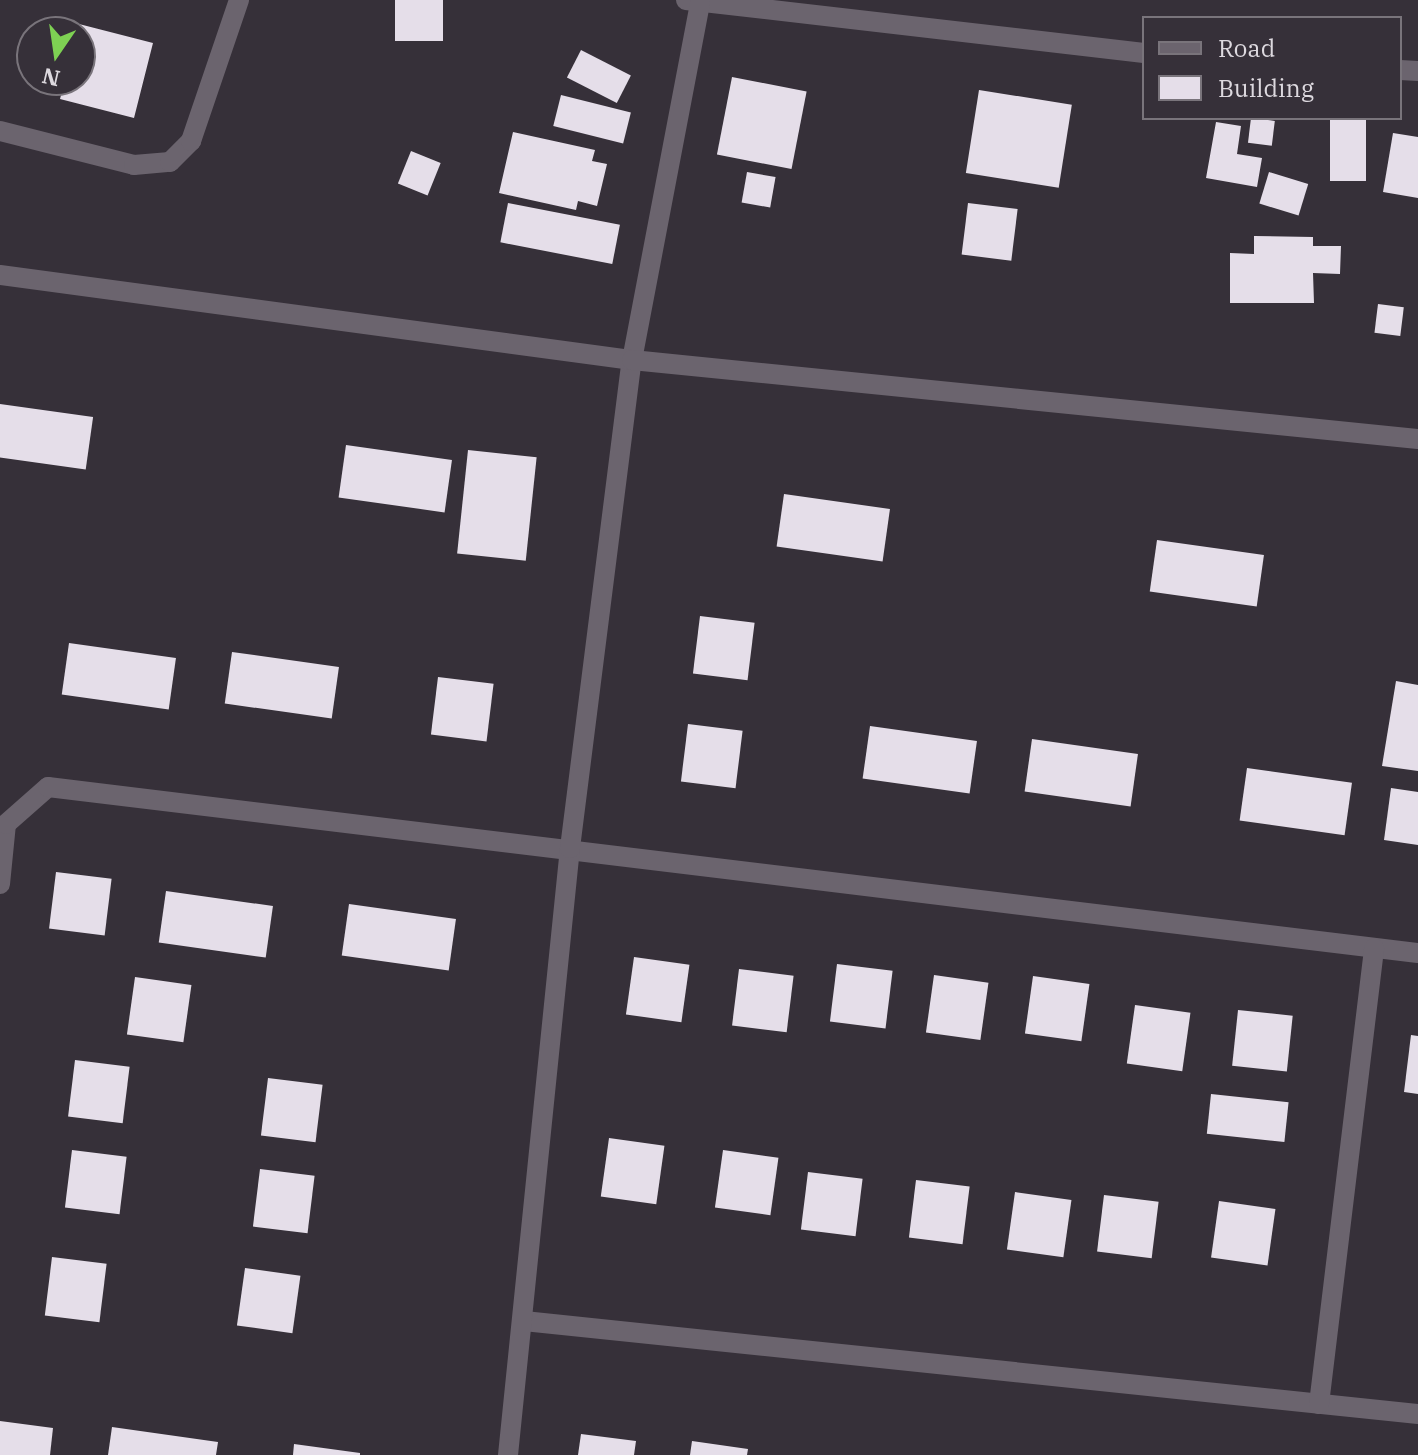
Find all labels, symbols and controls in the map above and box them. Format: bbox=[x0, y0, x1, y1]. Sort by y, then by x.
north arrow bbox=[16, 16, 96, 96]
legend bbox=[1142, 16, 1402, 120]
text: Road bbox=[1218, 32, 1275, 64]
text: N bbox=[39, 62, 63, 94]
text: Building bbox=[1218, 72, 1314, 104]

